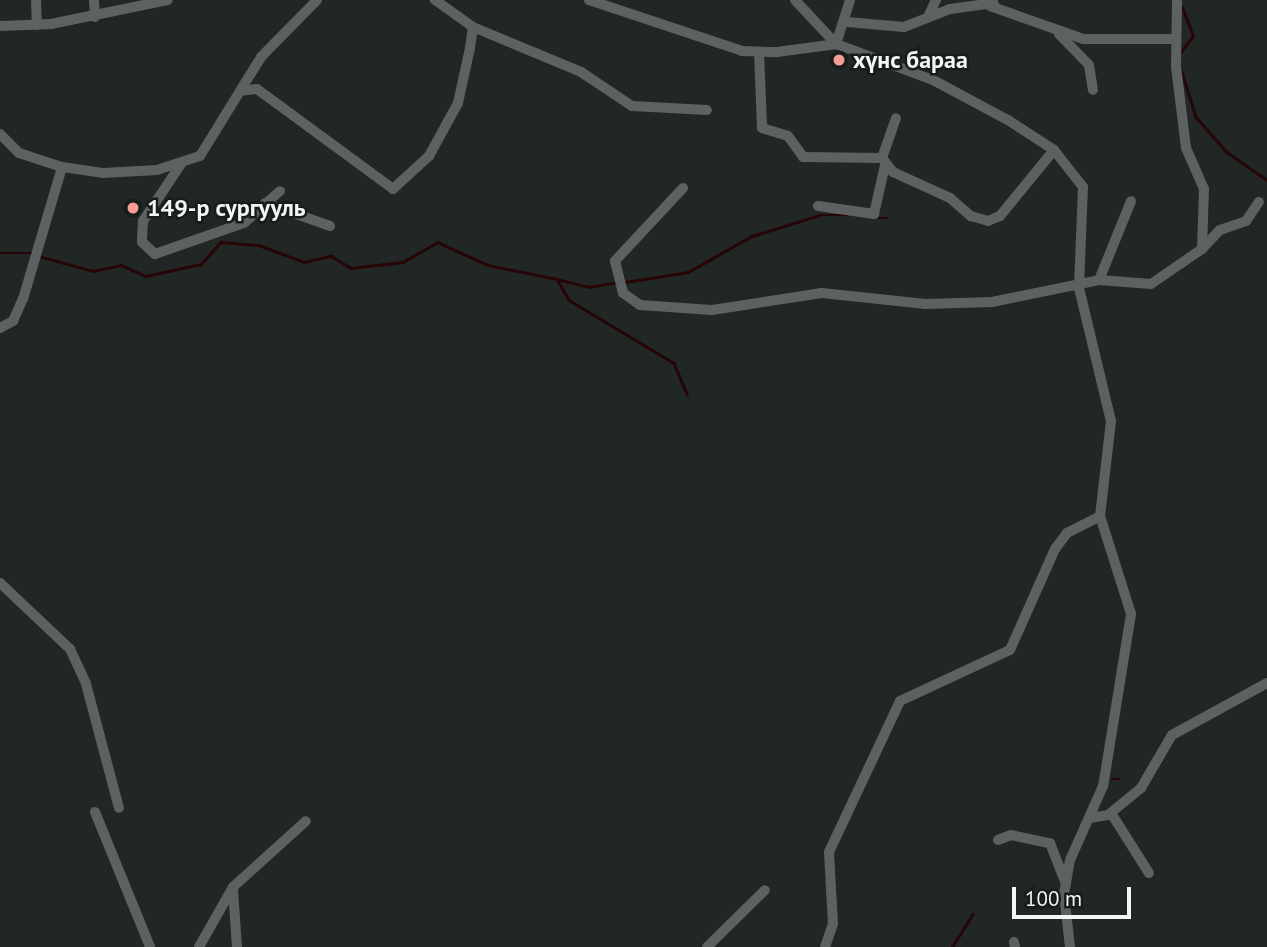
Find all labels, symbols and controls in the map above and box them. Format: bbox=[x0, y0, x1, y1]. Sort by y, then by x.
place label: хүнс бараа bbox=[853, 46, 968, 74]
marker: хүнс бараа bbox=[831, 52, 847, 68]
place label: 149-р сургууль bbox=[147, 194, 306, 222]
marker: 149-р сургууль bbox=[125, 200, 141, 216]
scale bar bbox=[1015, 874, 1134, 918]
text: 100 m bbox=[1025, 885, 1082, 912]

